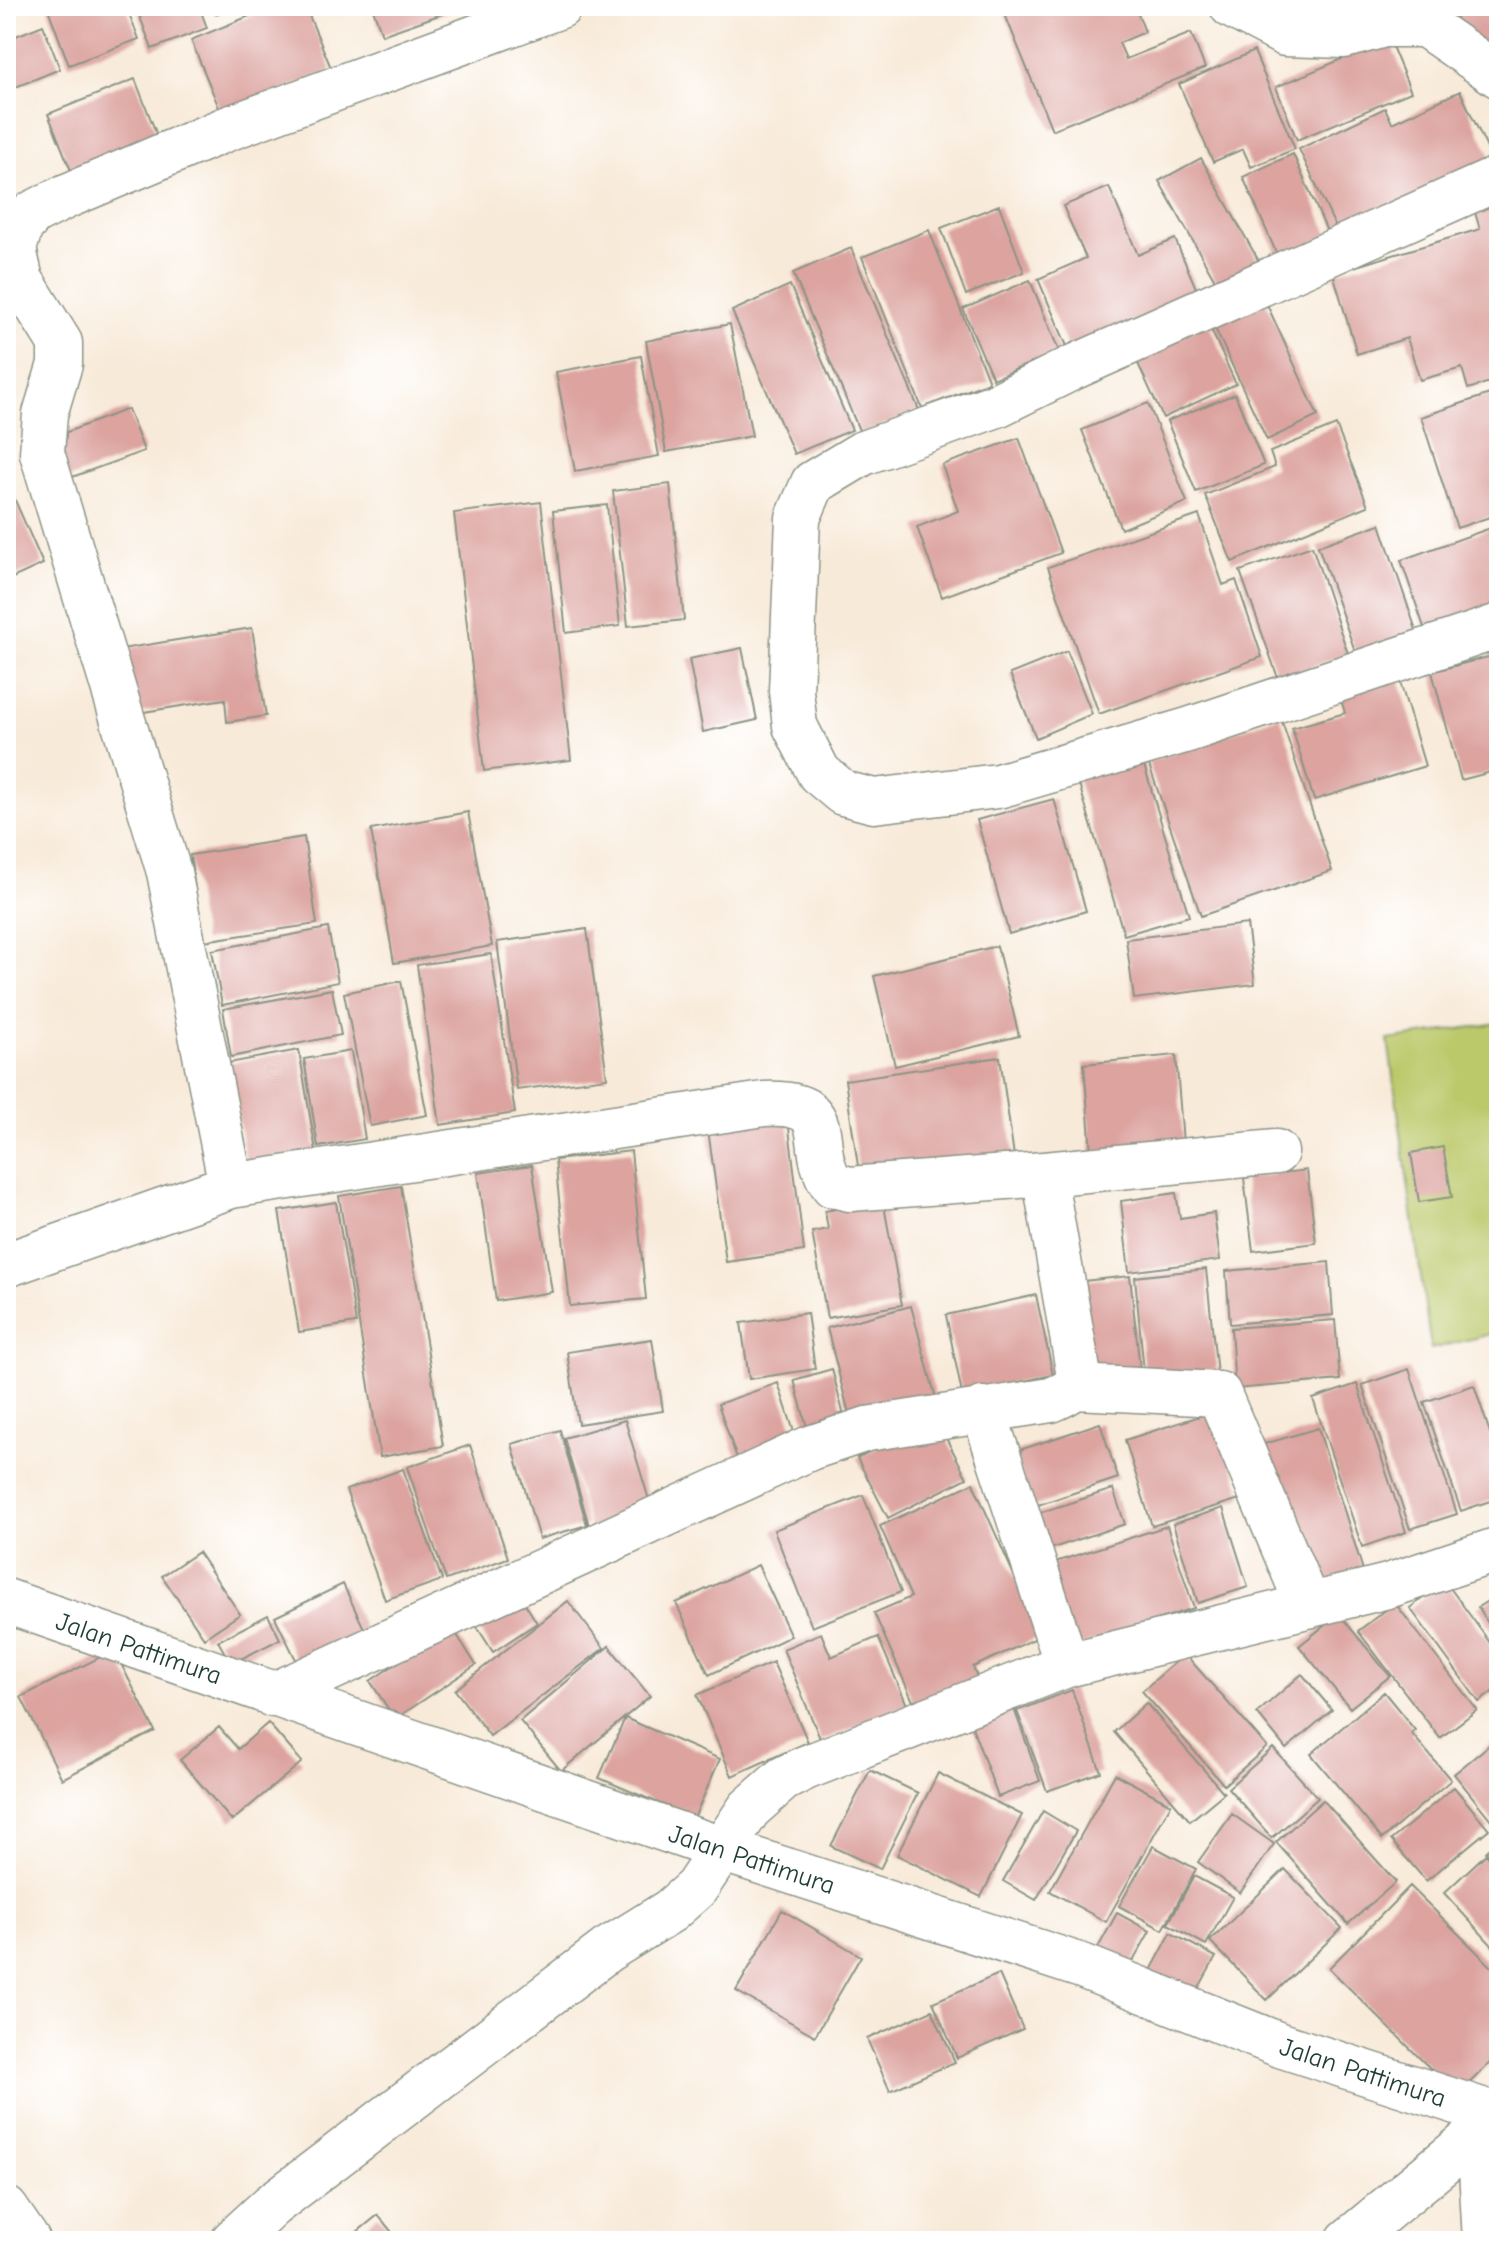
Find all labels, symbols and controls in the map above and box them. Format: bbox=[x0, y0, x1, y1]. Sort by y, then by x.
street label: Jalan Pattimura bbox=[52, 1607, 225, 1691]
street label: Jalan Pattimura bbox=[665, 1819, 839, 1901]
street label: Jalan Pattimura bbox=[1276, 2032, 1450, 2114]

